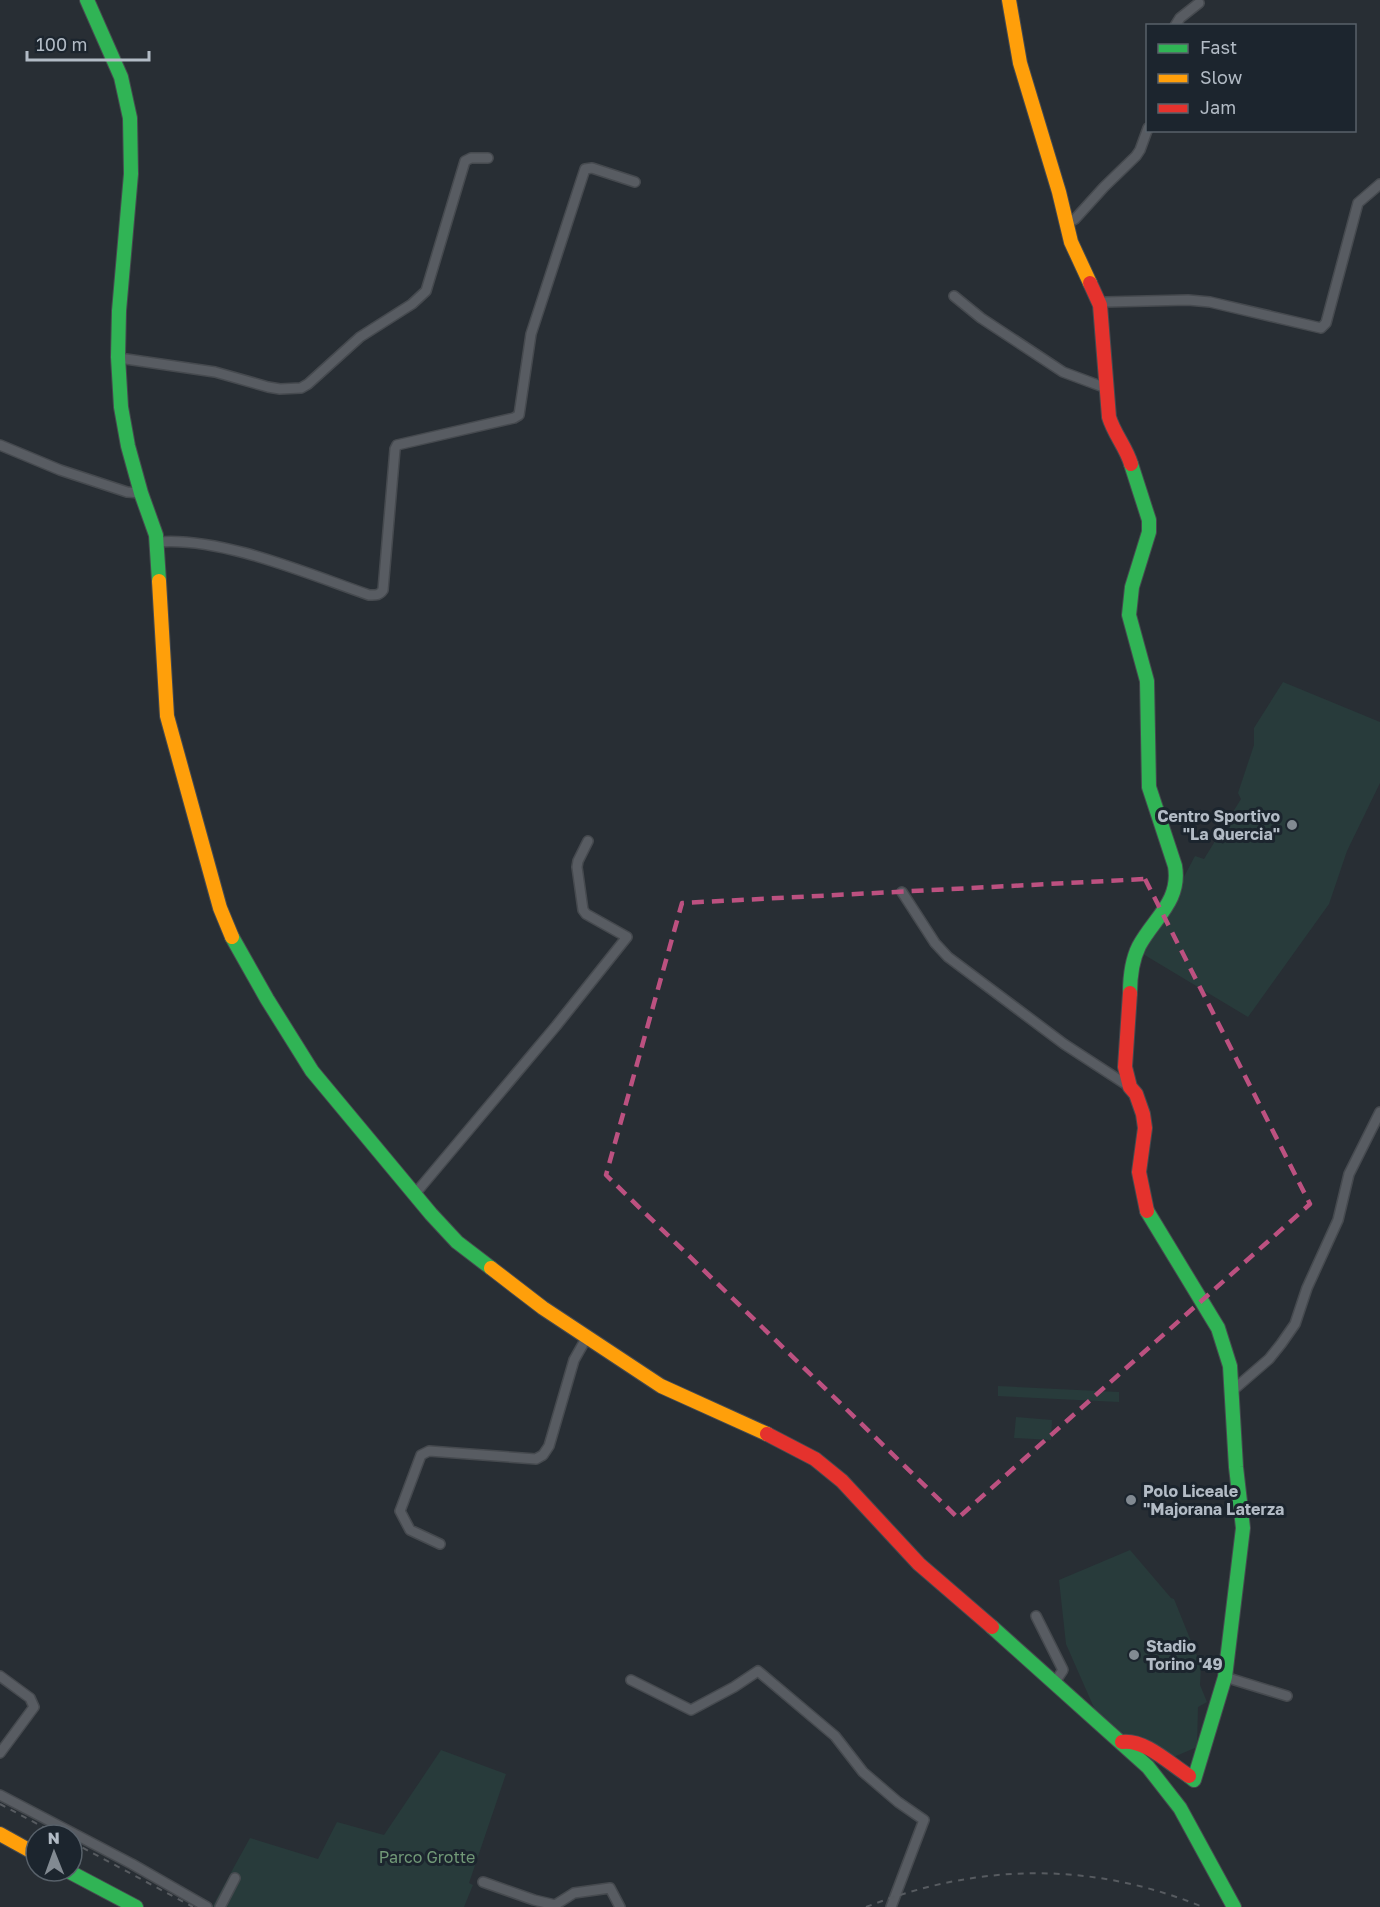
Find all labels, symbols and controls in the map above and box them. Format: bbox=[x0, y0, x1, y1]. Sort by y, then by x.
scale bar bbox=[27, 24, 148, 62]
legend bbox=[1146, 24, 1356, 132]
text: 100 m bbox=[36, 33, 87, 55]
text: Fast bbox=[1200, 36, 1237, 58]
text: Slow bbox=[1200, 66, 1243, 88]
text: Jam bbox=[1200, 96, 1236, 118]
place label: Centro Sportivo "La Quercia" bbox=[1157, 806, 1280, 844]
marker: Centro Sportivo "La Quercia" bbox=[1285, 818, 1299, 832]
place label: Polo Liceale "Majorana Laterza bbox=[1143, 1481, 1284, 1519]
marker: Polo Liceale "Majorana Laterza bbox=[1124, 1493, 1138, 1507]
place label: Stadio Torino '49 bbox=[1146, 1636, 1223, 1674]
marker: Stadio Torino '49 bbox=[1127, 1648, 1141, 1662]
north arrow bbox=[24, 1823, 84, 1883]
text: N bbox=[47, 1828, 60, 1848]
park label: Parco Grotte bbox=[379, 1847, 475, 1867]

